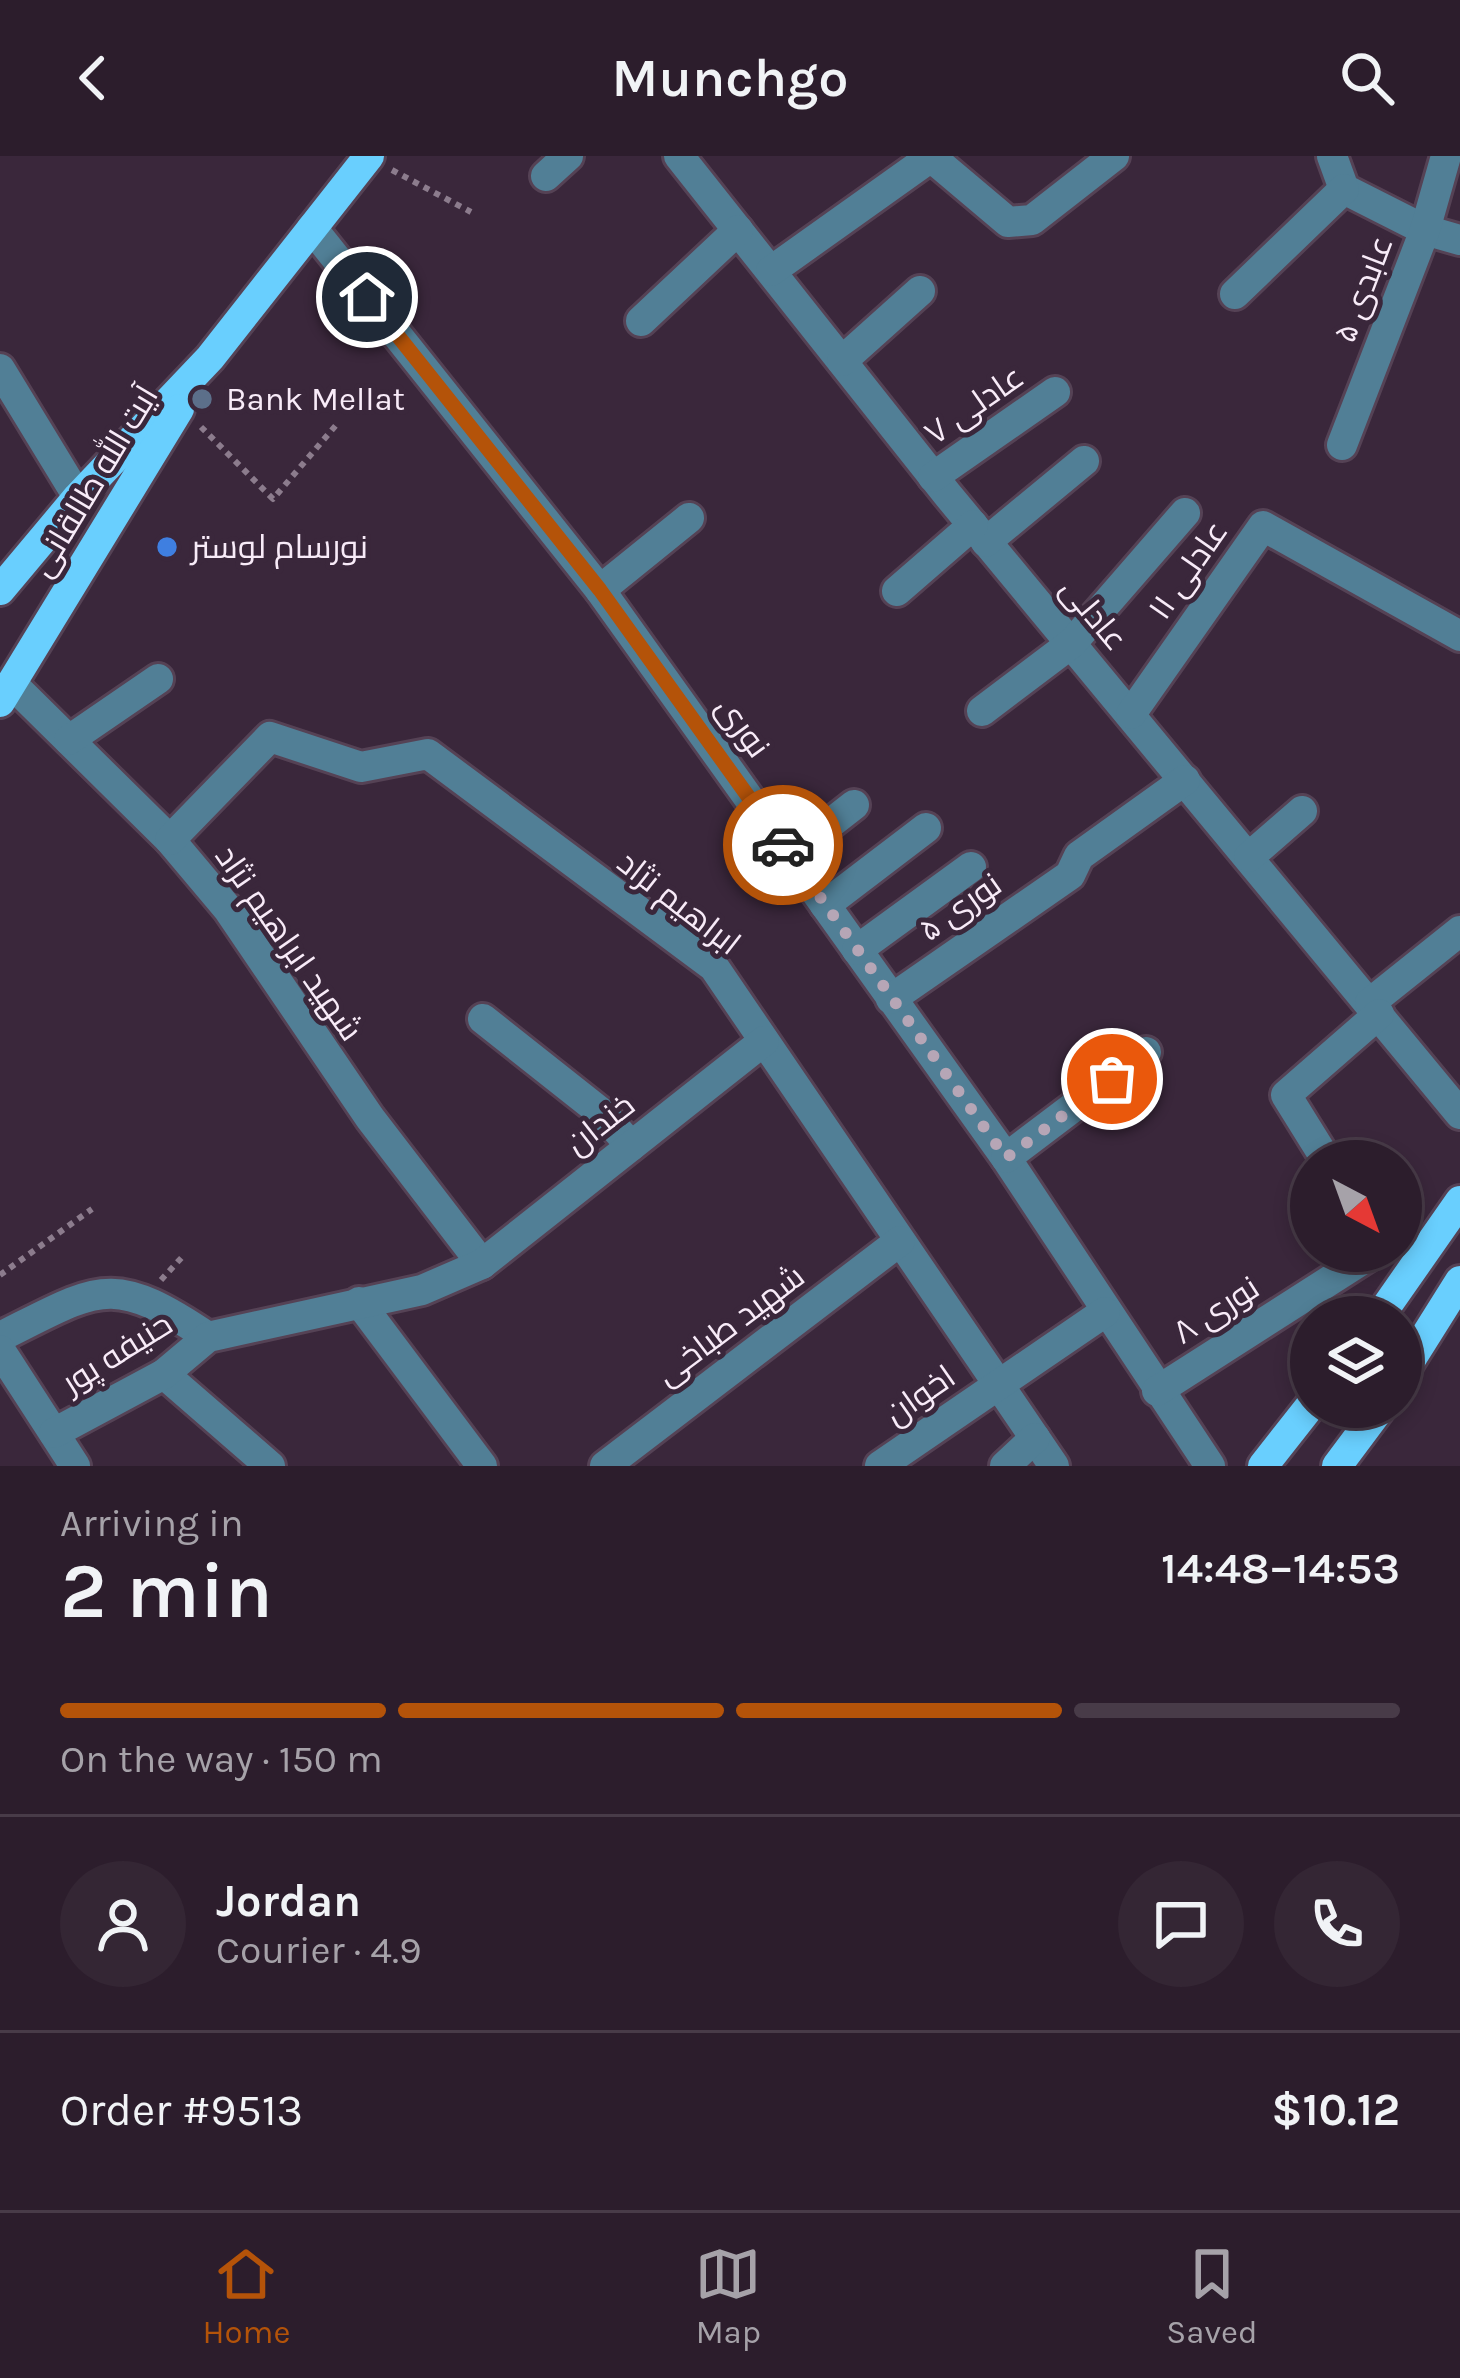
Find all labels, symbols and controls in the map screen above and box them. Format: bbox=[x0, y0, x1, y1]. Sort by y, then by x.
icon: back bbox=[60, 45, 126, 111]
icon: search bbox=[1334, 45, 1400, 111]
text: Munchgo bbox=[612, 46, 848, 110]
street label: عابدی ۵ bbox=[1325, 230, 1401, 348]
pin bbox=[316, 246, 418, 348]
icon: home bbox=[334, 264, 400, 330]
street label: عادلی ۷ bbox=[917, 357, 1031, 453]
street label: آیت الله طالقانی bbox=[19, 377, 167, 584]
place label: Bank Mellat bbox=[226, 380, 405, 418]
marker: Bank Mellat bbox=[189, 386, 215, 412]
street label: عادلی ۱۱ bbox=[1140, 513, 1236, 627]
place label: نورسام لوستر bbox=[189, 528, 368, 569]
marker: نورسام لوستر bbox=[154, 534, 180, 560]
street label: عادلی bbox=[1052, 570, 1135, 659]
street label: نوری bbox=[708, 689, 778, 765]
courier bbox=[723, 785, 843, 905]
icon: car bbox=[750, 812, 816, 878]
street label: شهید ابراهیم نژاد bbox=[205, 838, 370, 1050]
street label: ابراهیم نژاد bbox=[608, 843, 748, 965]
street label: نوری ۵ bbox=[911, 865, 1009, 949]
pin bbox=[1061, 1028, 1163, 1130]
icon: bag bbox=[1079, 1046, 1145, 1112]
street label: خندان bbox=[558, 1085, 642, 1163]
north arrow bbox=[1290, 1140, 1422, 1272]
map controls bbox=[1290, 1140, 1422, 1428]
street label: شهید طباخی bbox=[648, 1257, 812, 1394]
street label: نوری ۸ bbox=[1166, 1268, 1266, 1352]
button: layers bbox=[1290, 1296, 1422, 1428]
street label: حنیفه پور bbox=[53, 1304, 180, 1404]
street label: اخوان bbox=[878, 1357, 962, 1433]
text: Arriving in bbox=[60, 1500, 243, 1546]
text: 14:48–14:53 bbox=[1161, 1542, 1400, 1594]
text: 2 min bbox=[60, 1545, 273, 1637]
text: On the way · 150 m bbox=[60, 1736, 383, 1782]
button: person bbox=[60, 1861, 186, 1987]
button: chat bbox=[1118, 1861, 1244, 1987]
button: phone bbox=[1274, 1861, 1400, 1987]
text: Jordan bbox=[216, 1875, 361, 1927]
text: Courier · 4.9 bbox=[216, 1927, 422, 1973]
text: Order #9513 bbox=[60, 2084, 303, 2136]
text: $10.12 bbox=[1272, 2084, 1400, 2136]
tab: Home bbox=[202, 2241, 290, 2351]
tab: Map bbox=[695, 2241, 761, 2351]
tab: Saved bbox=[1166, 2241, 1258, 2351]

